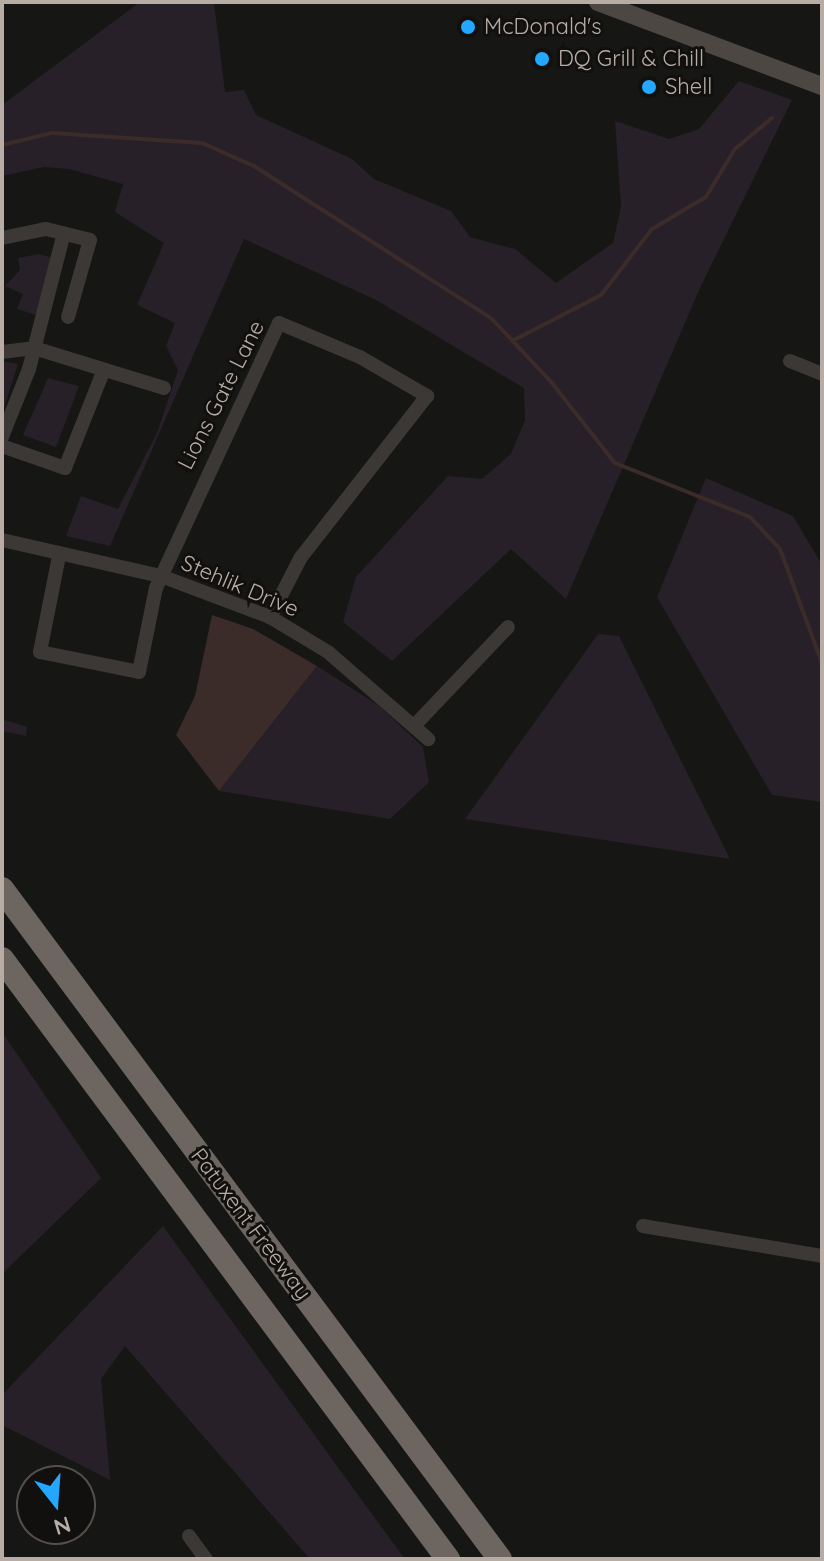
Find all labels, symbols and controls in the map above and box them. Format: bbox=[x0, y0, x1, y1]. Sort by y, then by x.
place label: McDonald's bbox=[484, 14, 602, 40]
marker: McDonald's bbox=[459, 18, 477, 36]
place label: DQ Grill & Chill bbox=[558, 46, 704, 72]
marker: DQ Grill & Chill bbox=[533, 50, 551, 68]
place label: Shell bbox=[665, 74, 712, 100]
marker: Shell bbox=[640, 78, 658, 96]
street label: Lions Gate Lane bbox=[172, 316, 270, 474]
street label: Stehlik Drive bbox=[177, 549, 303, 623]
street label: Patuxent Freeway bbox=[185, 1143, 317, 1305]
north arrow bbox=[16, 1465, 96, 1545]
text: N bbox=[51, 1510, 74, 1542]

